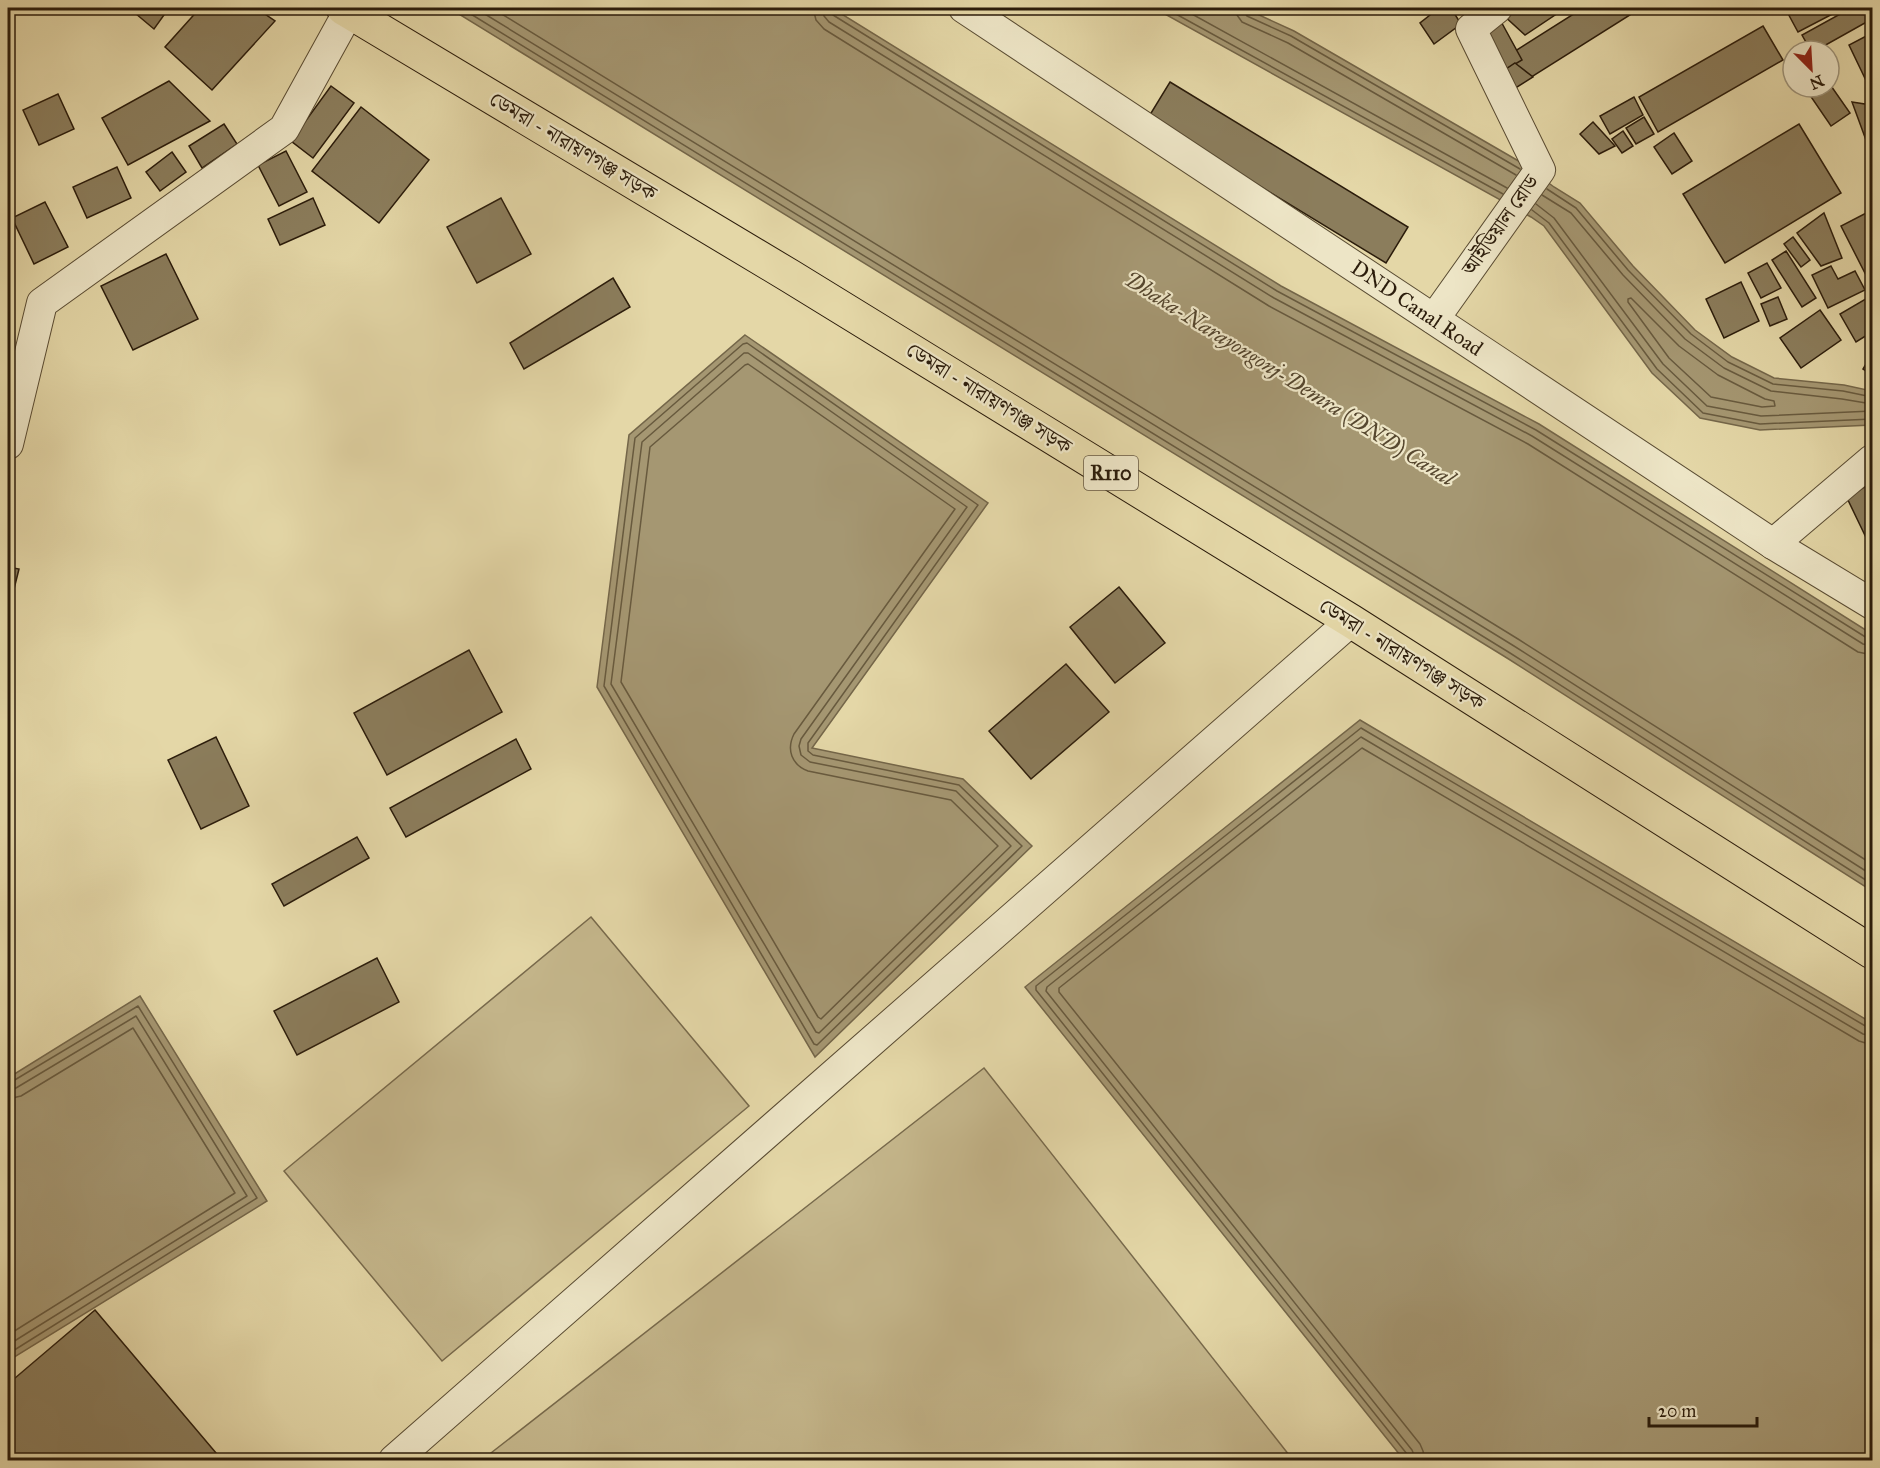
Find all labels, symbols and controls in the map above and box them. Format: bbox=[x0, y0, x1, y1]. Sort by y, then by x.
north arrow bbox=[1781, 39, 1841, 99]
text: N bbox=[1806, 71, 1827, 94]
street label: ডেমরা - নারায়ণগঞ্জ সড়ক bbox=[485, 86, 662, 207]
street label: আইডিয়াল রোড bbox=[1455, 169, 1545, 281]
street label: DND Canal Road bbox=[1346, 254, 1488, 362]
water label: Dhaka-Narayongonj-Demra (DND) Canal bbox=[1120, 265, 1462, 493]
street label: ডেমরা - নারায়ণগঞ্জ সড়ক bbox=[901, 336, 1078, 460]
road number: R110 bbox=[1084, 456, 1138, 490]
street label: ডেমরা - নারায়ণগঞ্জ সড়ক bbox=[1314, 592, 1491, 716]
scale bar bbox=[1649, 1390, 1757, 1428]
text: 20 m bbox=[1658, 1400, 1696, 1422]

